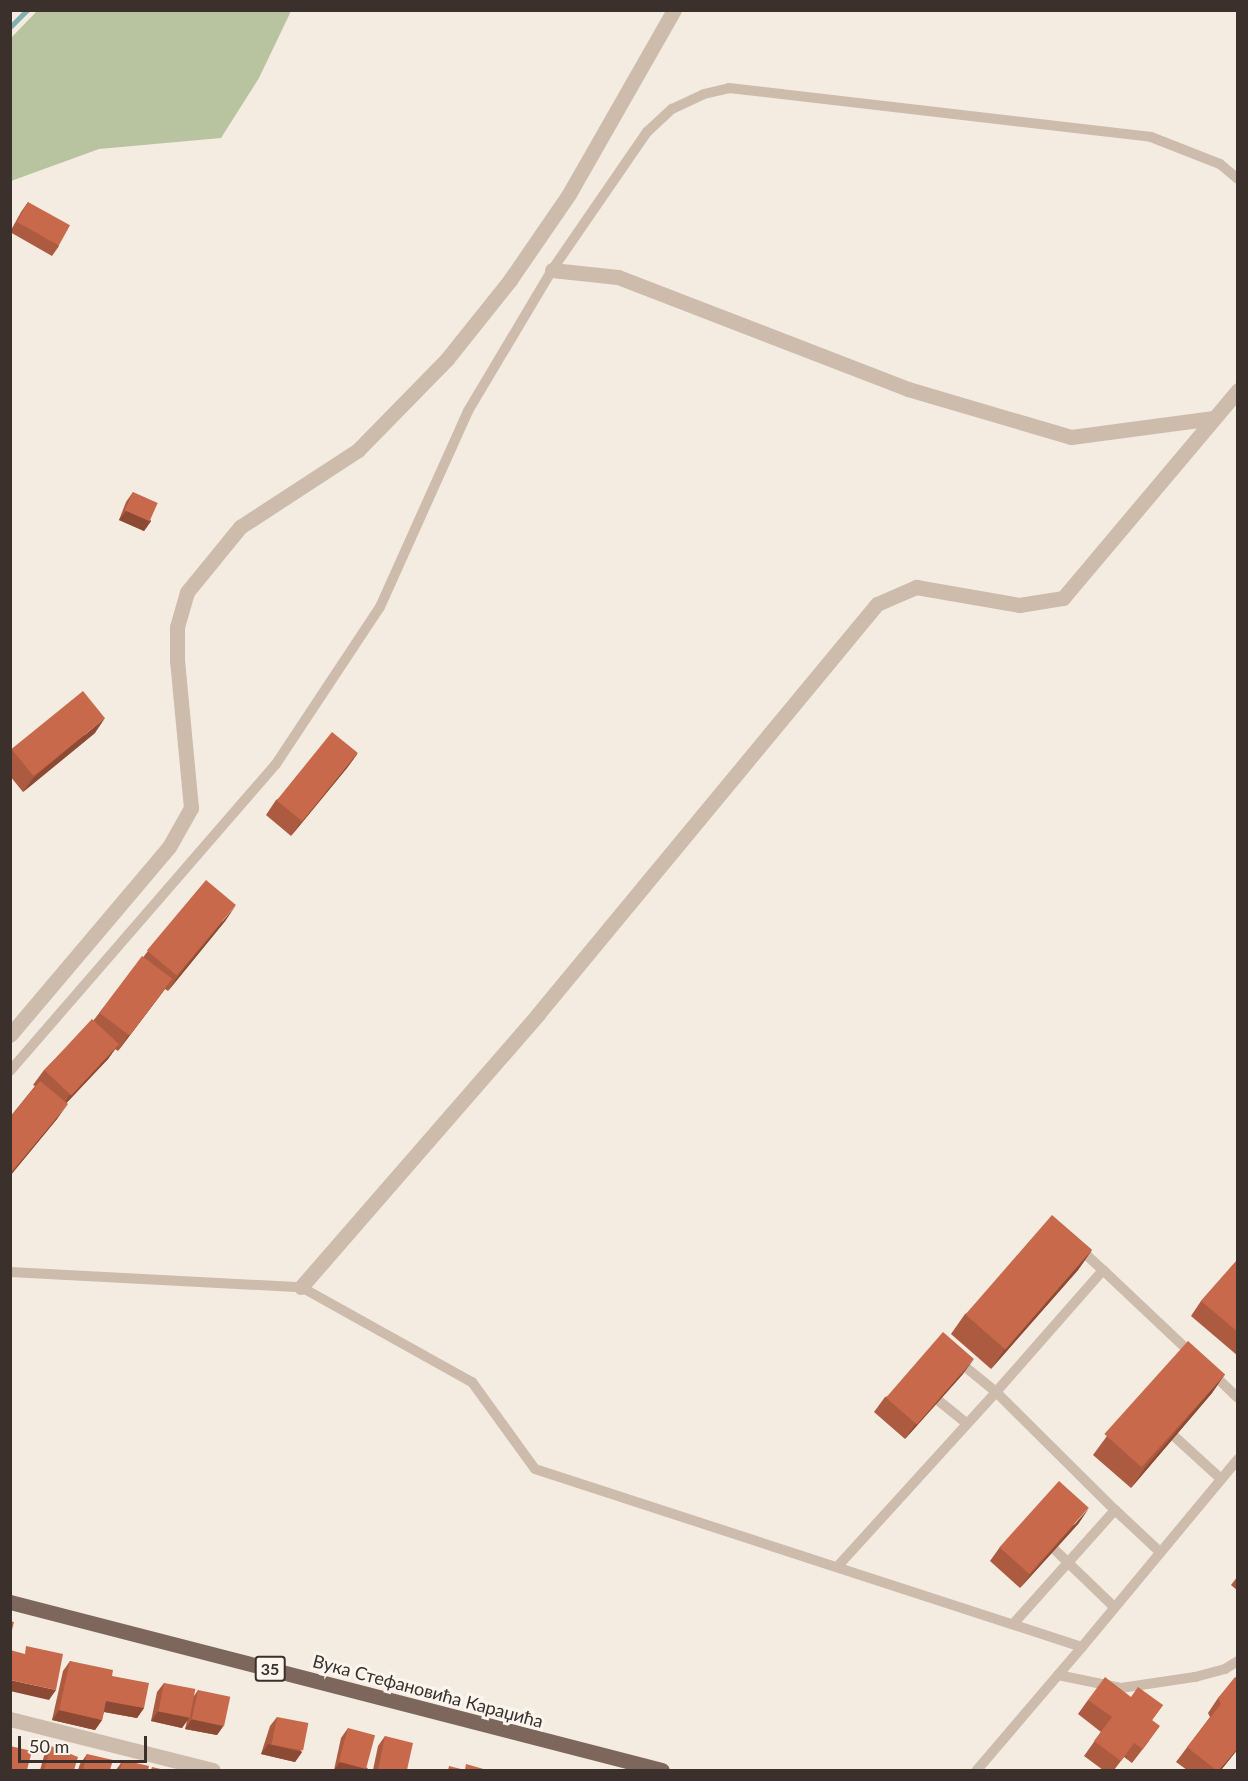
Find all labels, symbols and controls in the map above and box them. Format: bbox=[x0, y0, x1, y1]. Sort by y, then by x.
street label: Вука Стефановића Караџића bbox=[310, 1650, 546, 1732]
road number: 35 bbox=[254, 1656, 286, 1682]
scale bar bbox=[21, 1724, 150, 1762]
text: 50 m bbox=[29, 1735, 69, 1757]

